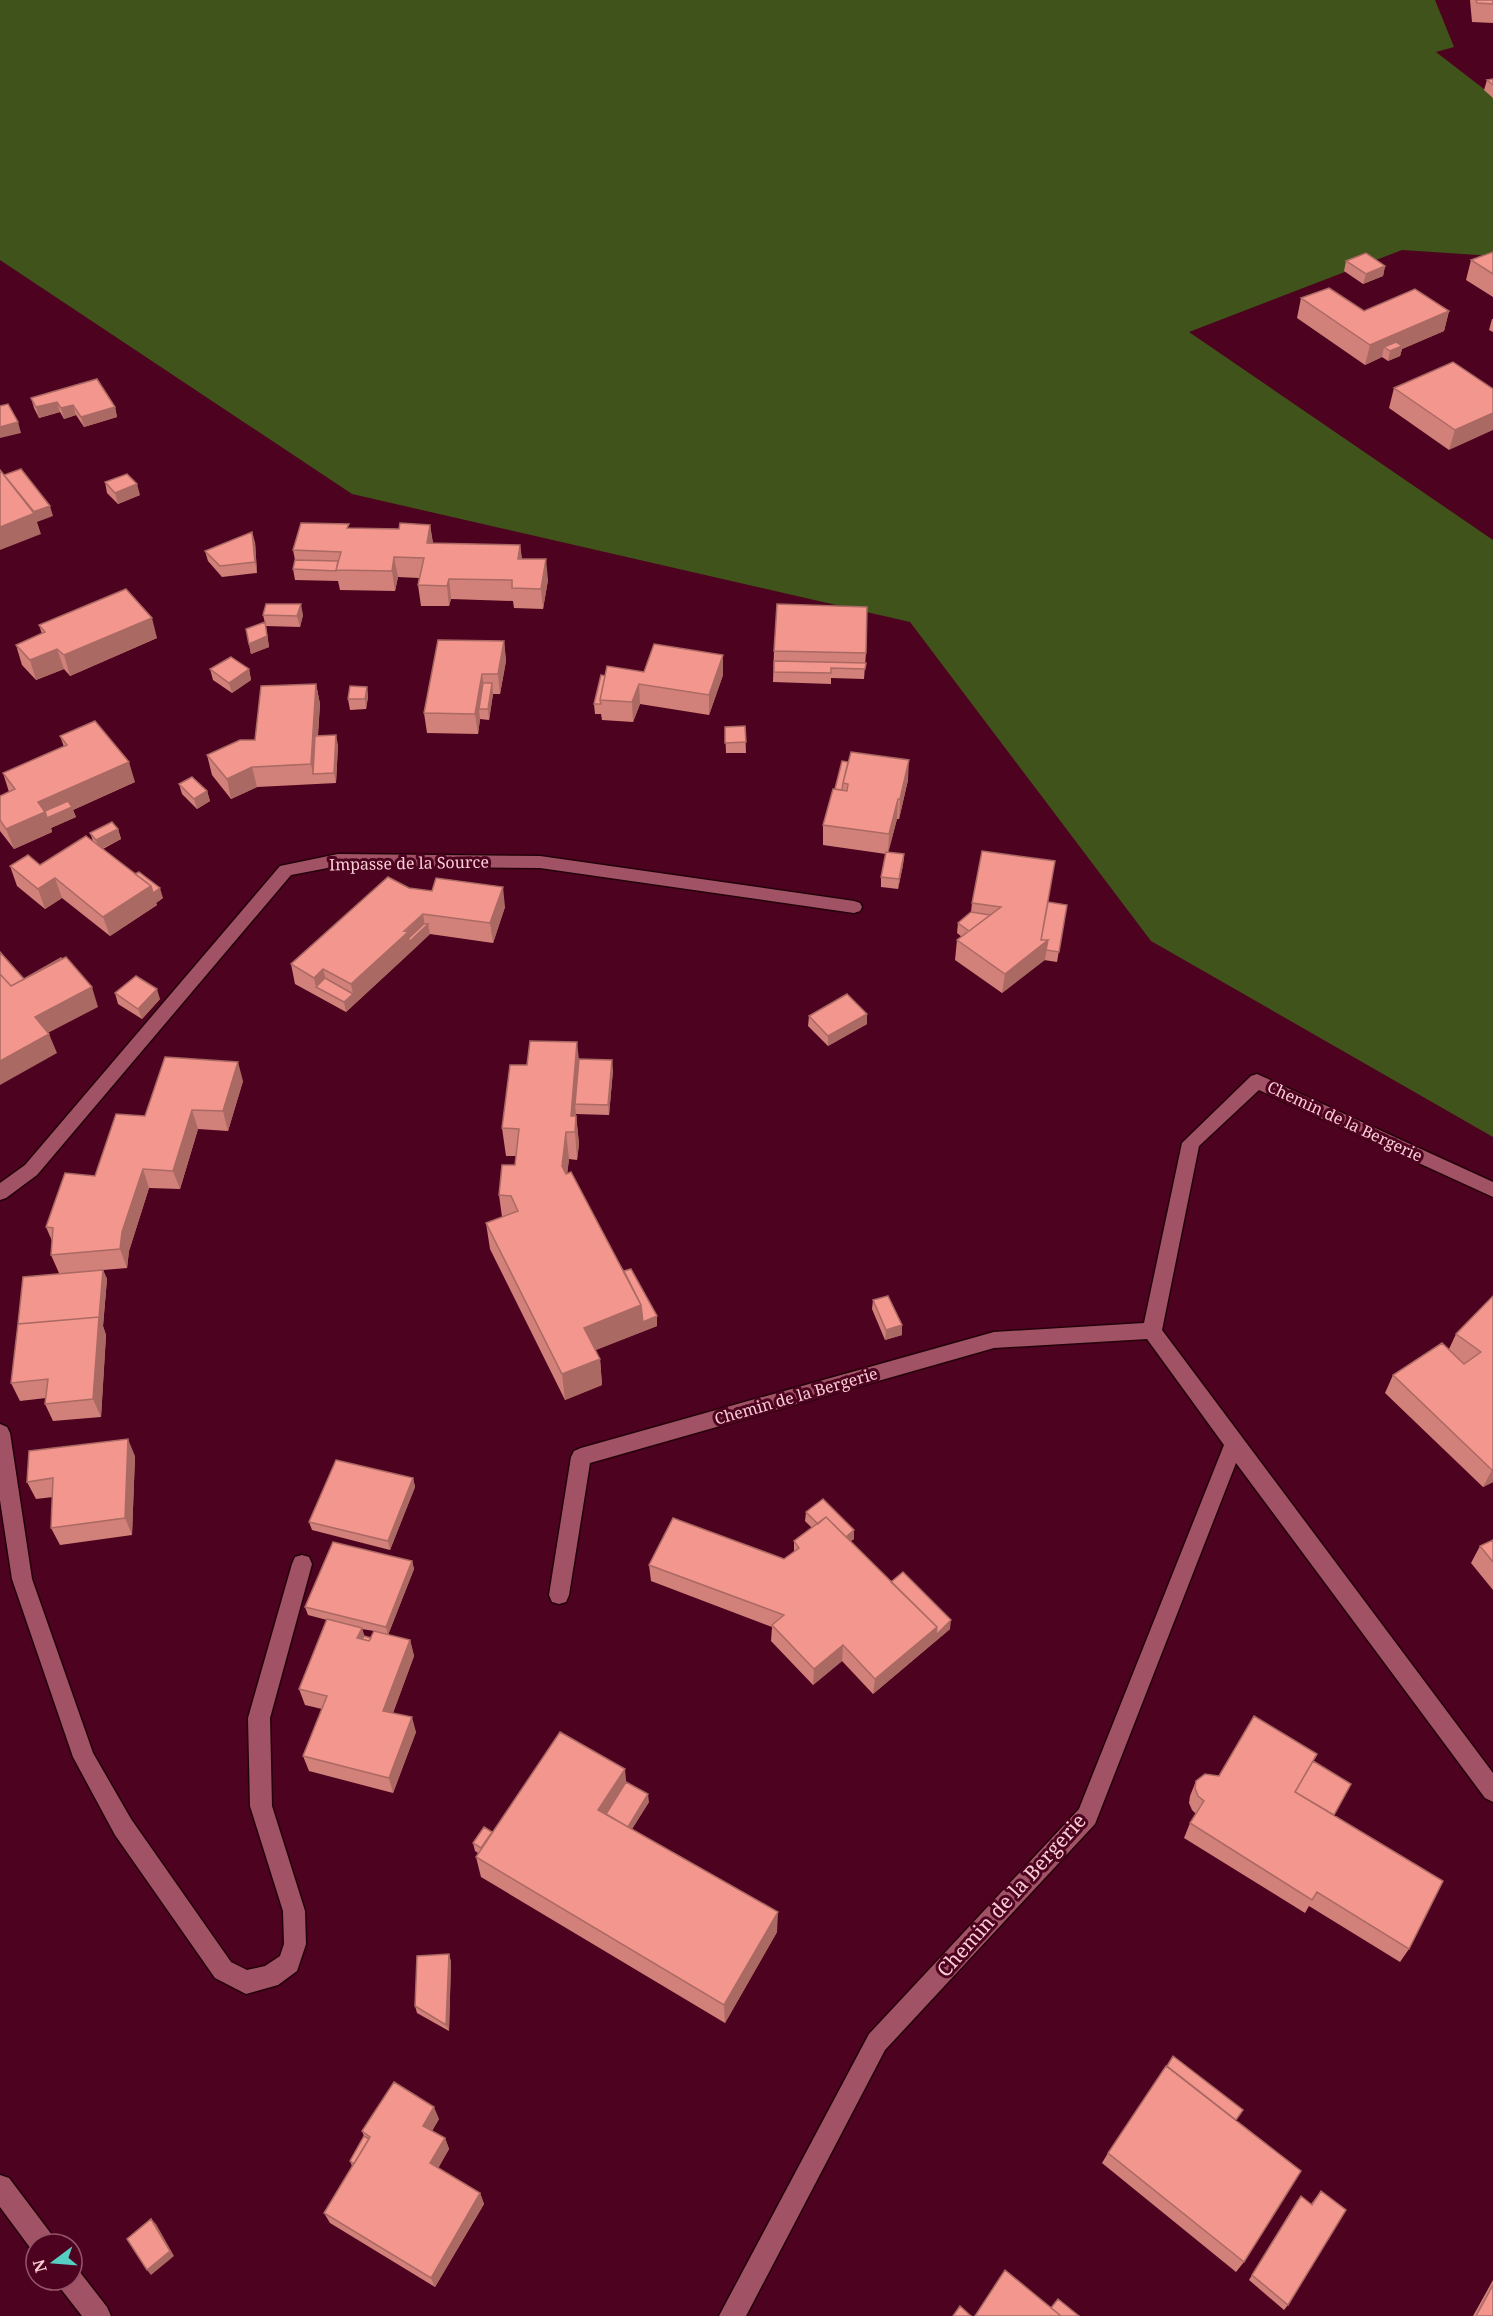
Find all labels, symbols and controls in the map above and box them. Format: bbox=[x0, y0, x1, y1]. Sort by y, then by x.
street label: Impasse de la Source bbox=[329, 851, 489, 875]
street label: Chemin de la Bergerie bbox=[1264, 1075, 1426, 1167]
street label: Chemin de la Bergerie bbox=[712, 1362, 880, 1430]
street label: Chemin de la Bergerie bbox=[930, 1808, 1092, 1982]
north arrow bbox=[24, 2232, 84, 2292]
text: N bbox=[27, 2257, 52, 2275]

